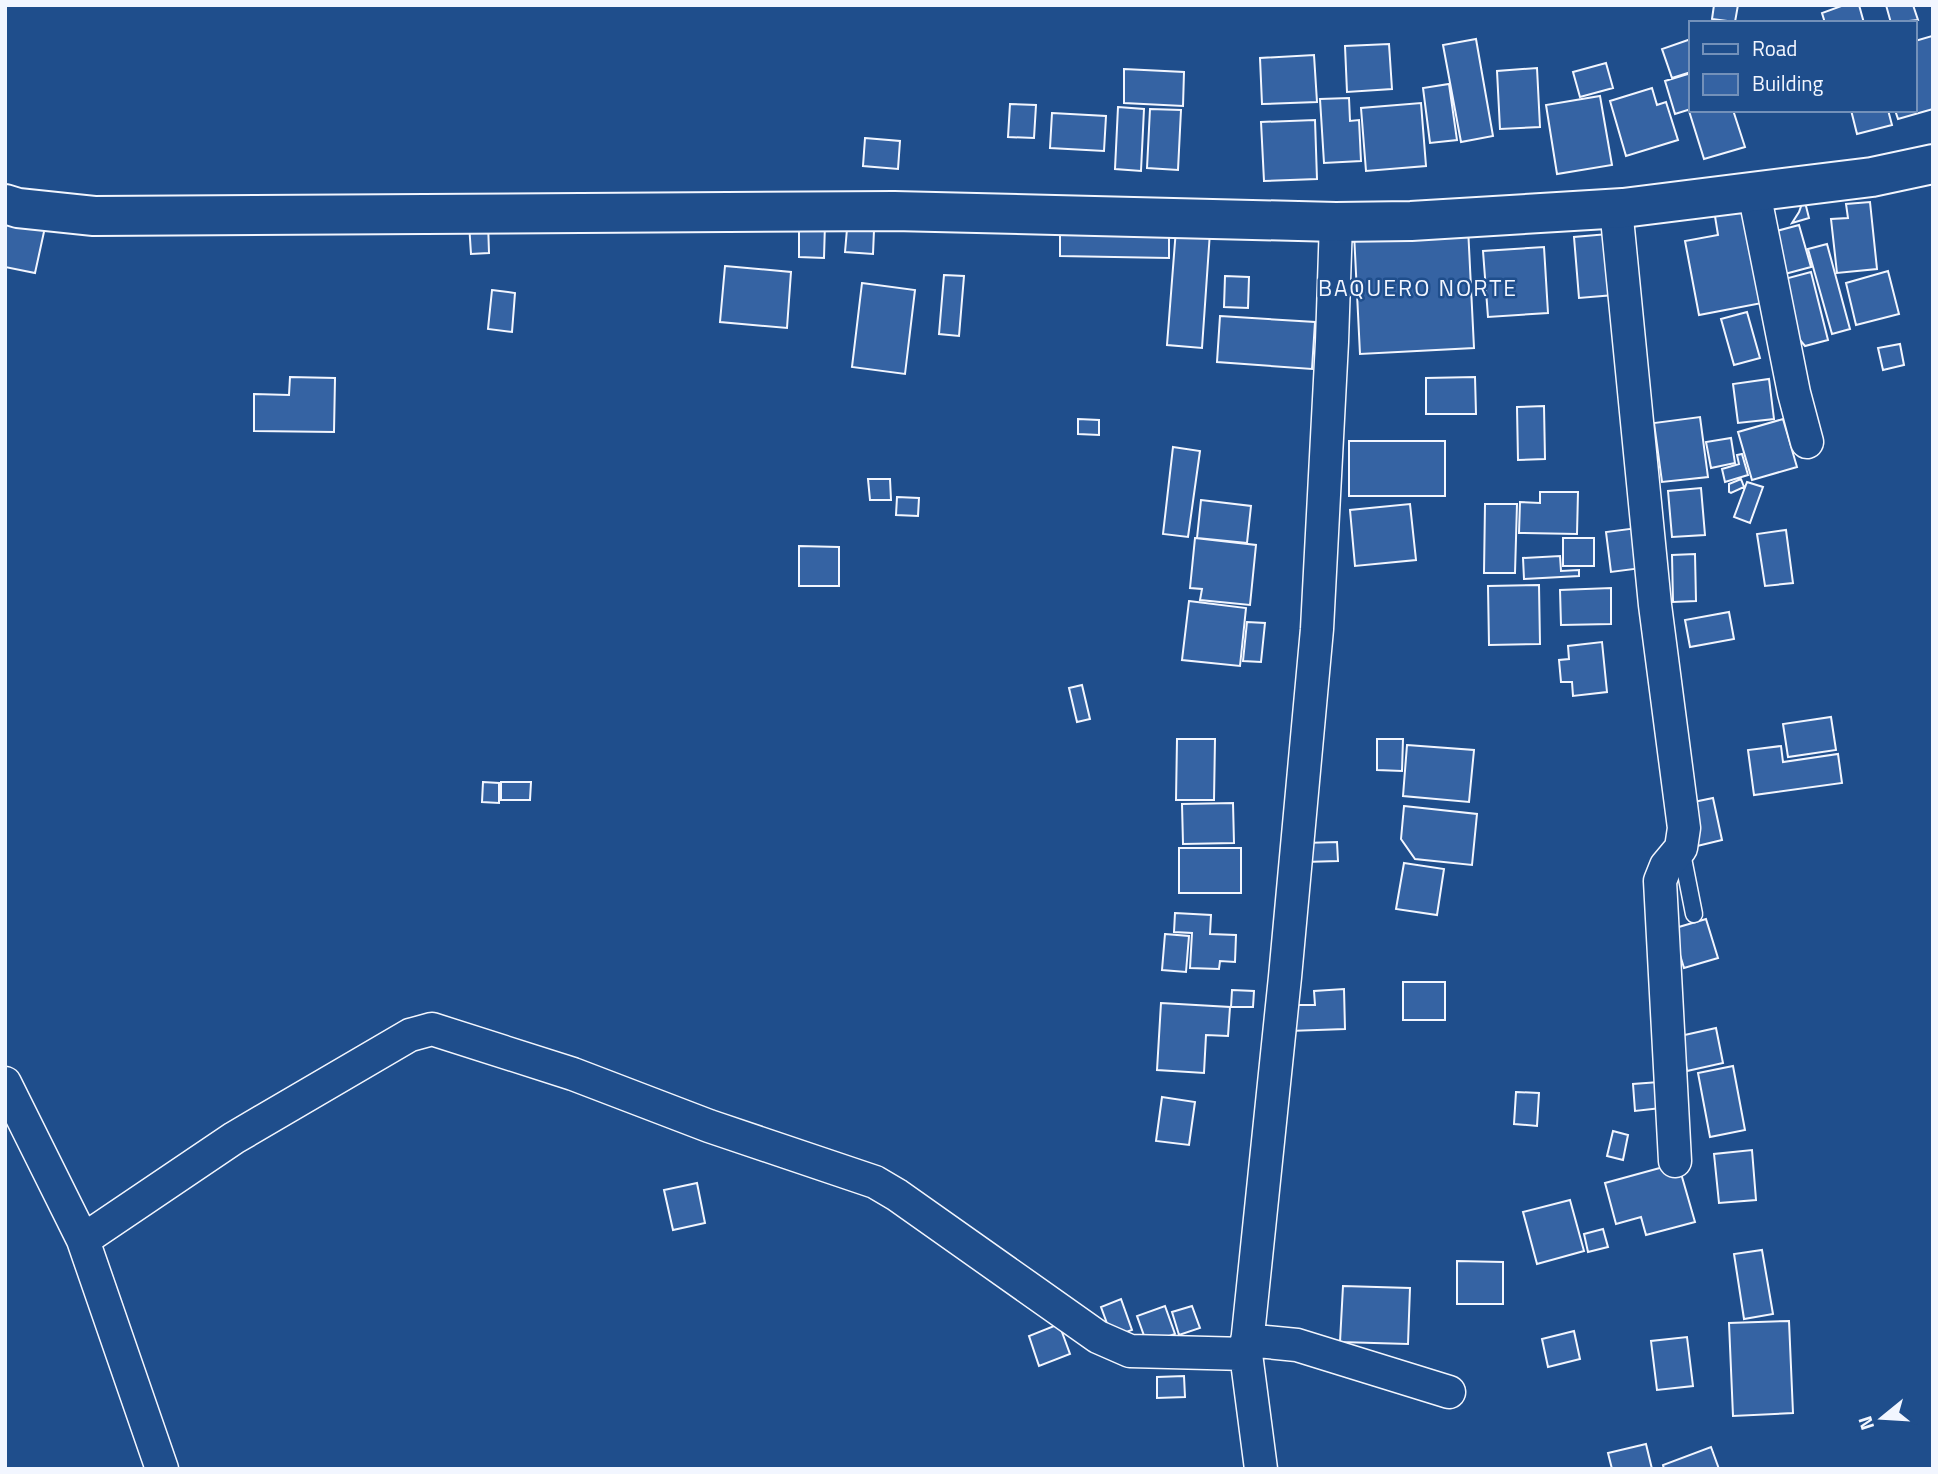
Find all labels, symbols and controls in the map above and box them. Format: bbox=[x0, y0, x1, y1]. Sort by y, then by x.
legend bbox=[1689, 21, 1917, 112]
text: Road bbox=[1752, 32, 1797, 64]
text: Building bbox=[1752, 67, 1824, 99]
district label: BAQUERO NORTE bbox=[1318, 270, 1518, 305]
north arrow bbox=[1847, 1383, 1917, 1453]
text: N bbox=[1850, 1413, 1881, 1434]

